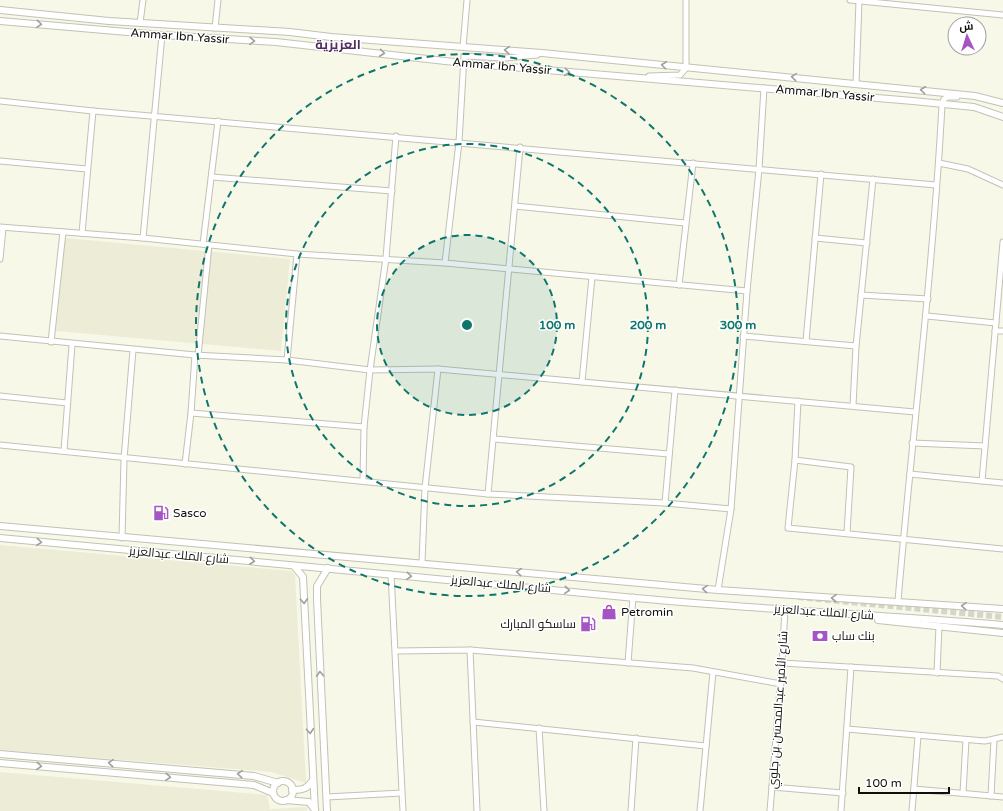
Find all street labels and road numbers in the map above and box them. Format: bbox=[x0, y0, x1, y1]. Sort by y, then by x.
street label: Ammar Ibn Yassir bbox=[130, 26, 230, 46]
street label: Ammar Ibn Yassir bbox=[452, 55, 552, 77]
street label: Ammar Ibn Yassir bbox=[775, 82, 875, 104]
street label: شارع الملك عبدالعزيز bbox=[127, 544, 230, 567]
street label: شارع الملك عبدالعزيز bbox=[449, 573, 552, 596]
street label: شارع الملك عبدالعزيز bbox=[772, 601, 875, 623]
street label: شارع الأمير عبدالمحسن بن جلوي bbox=[765, 630, 794, 790]

